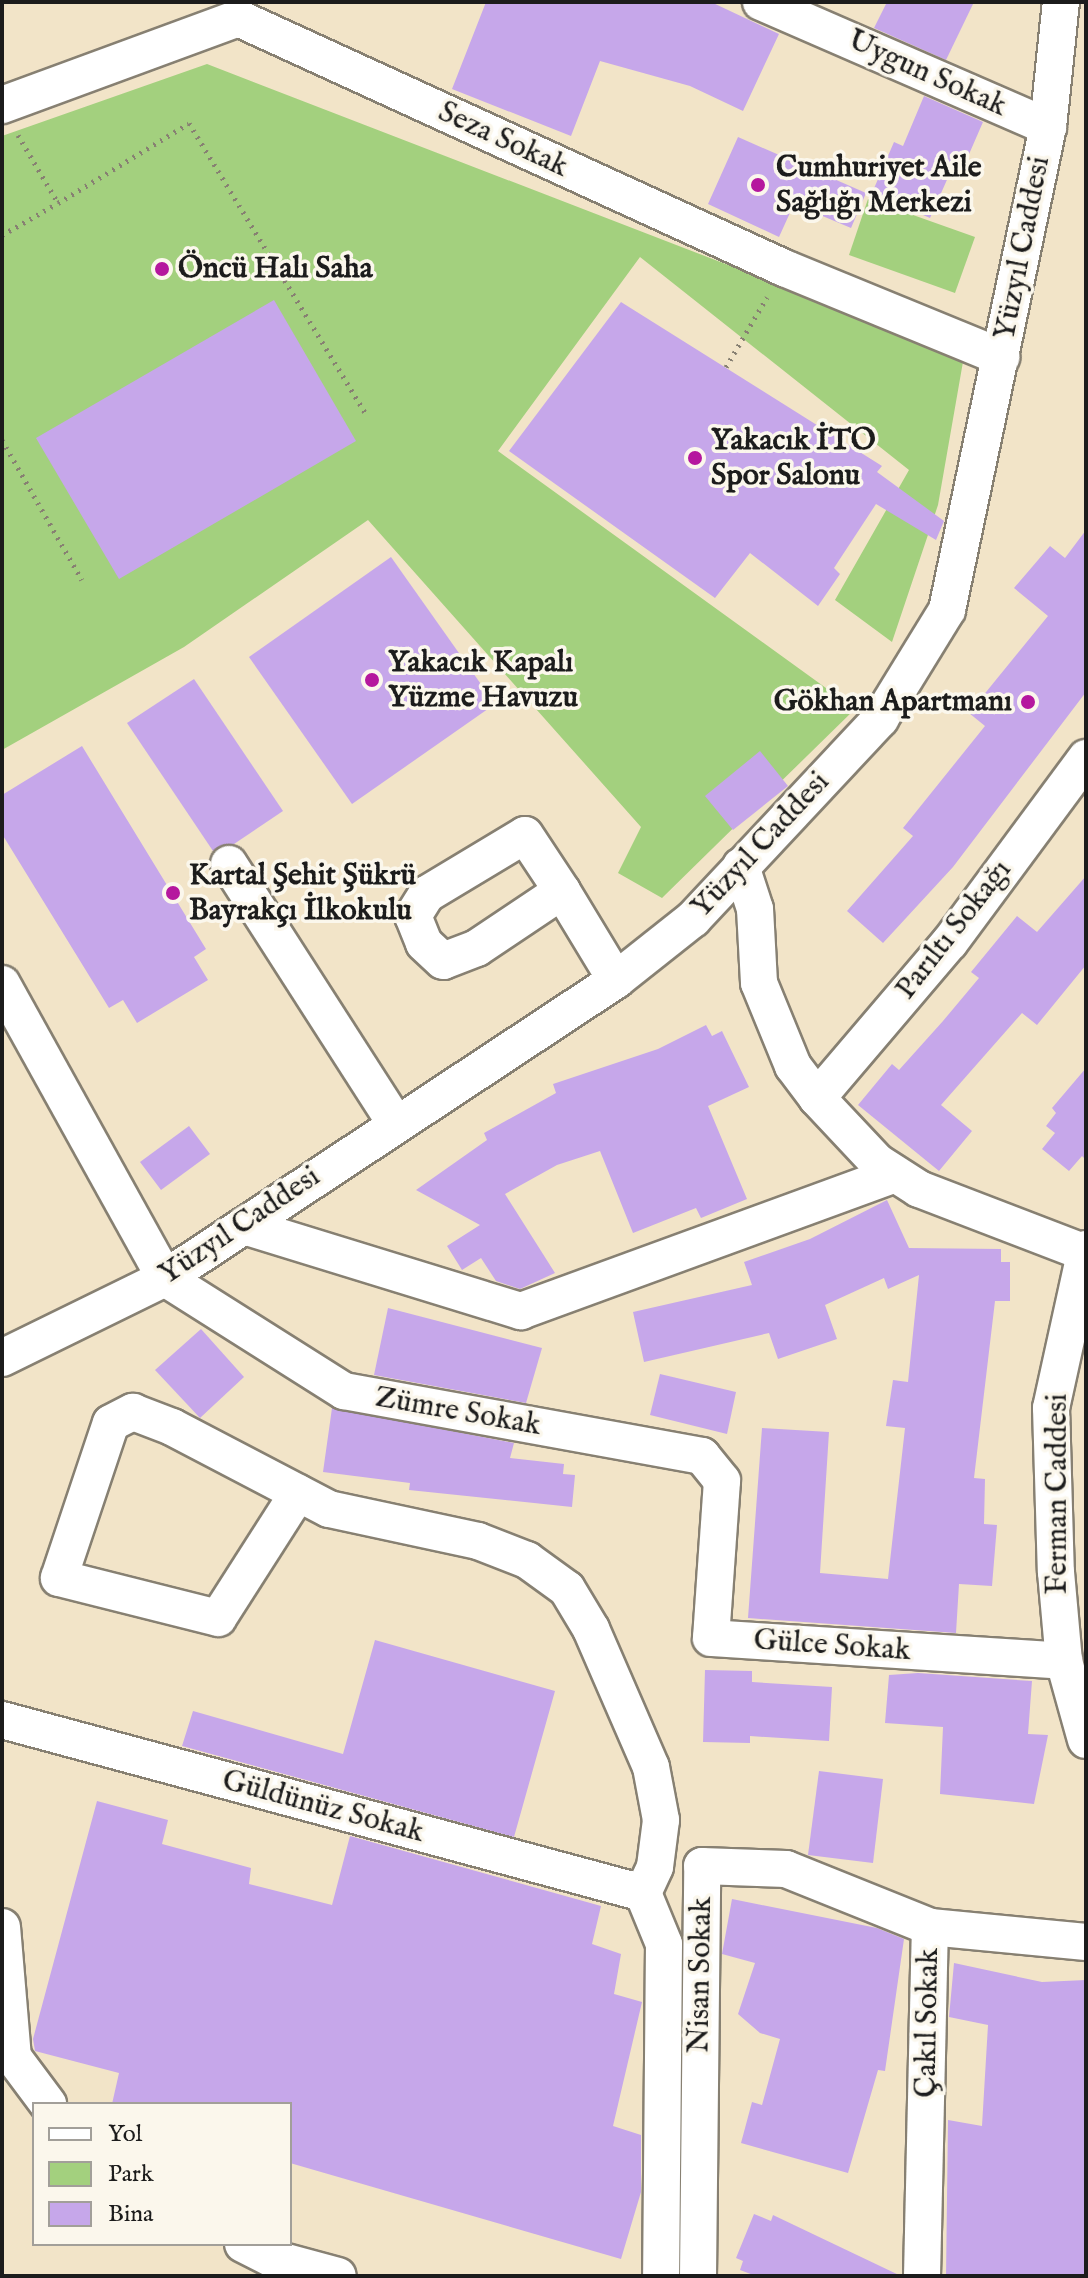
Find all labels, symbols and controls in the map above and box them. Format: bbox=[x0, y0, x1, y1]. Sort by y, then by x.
street label: Uygun Sokak bbox=[842, 23, 1012, 125]
street label: Seza Sokak bbox=[432, 94, 574, 186]
place label: Cumhuriyet Aile Sağlığı Merkezi bbox=[776, 150, 982, 220]
street label: Yüzyıl Caddesi bbox=[988, 153, 1058, 343]
marker: Cumhuriyet Aile Sağlığı Merkezi bbox=[747, 174, 769, 196]
place label: Öncü Halı Saha bbox=[178, 251, 373, 287]
marker: Öncü Halı Saha bbox=[153, 260, 171, 278]
place label: Yakacık İTO Spor Salonu bbox=[711, 423, 876, 494]
marker: Yakacık İTO Spor Salonu bbox=[686, 449, 704, 467]
place label: Yakacık Kapalı Yüzme Havuzu bbox=[388, 645, 578, 716]
marker: Yakacık Kapalı Yüzme Havuzu bbox=[363, 671, 381, 689]
place label: Gökhan Apartmanı bbox=[774, 684, 1012, 720]
marker: Gökhan Apartmanı bbox=[1019, 693, 1037, 711]
street label: Yüzyıl Caddesi bbox=[684, 765, 838, 925]
street label: Parıltı Sokağı bbox=[888, 853, 1020, 1007]
place label: Kartal Şehit Şükrü Bayrakçı İlkokulu bbox=[189, 858, 416, 928]
marker: Kartal Şehit Şükrü Bayrakçı İlkokulu bbox=[164, 884, 182, 902]
street label: Yüzyıl Caddesi bbox=[153, 1159, 327, 1293]
street label: Zümre Sokak bbox=[372, 1380, 544, 1444]
street label: Ferman Caddesi bbox=[1040, 1393, 1076, 1595]
street label: Gülce Sokak bbox=[752, 1623, 912, 1669]
street label: Güldünüz Sokak bbox=[218, 1763, 428, 1851]
street label: Nisan Sokak bbox=[682, 1897, 720, 2053]
street label: Çakıl Sokak bbox=[909, 1948, 947, 2098]
legend bbox=[32, 2102, 292, 2246]
text: Yol bbox=[108, 2119, 142, 2150]
text: Park bbox=[108, 2159, 154, 2190]
text: Bina bbox=[108, 2199, 153, 2230]

